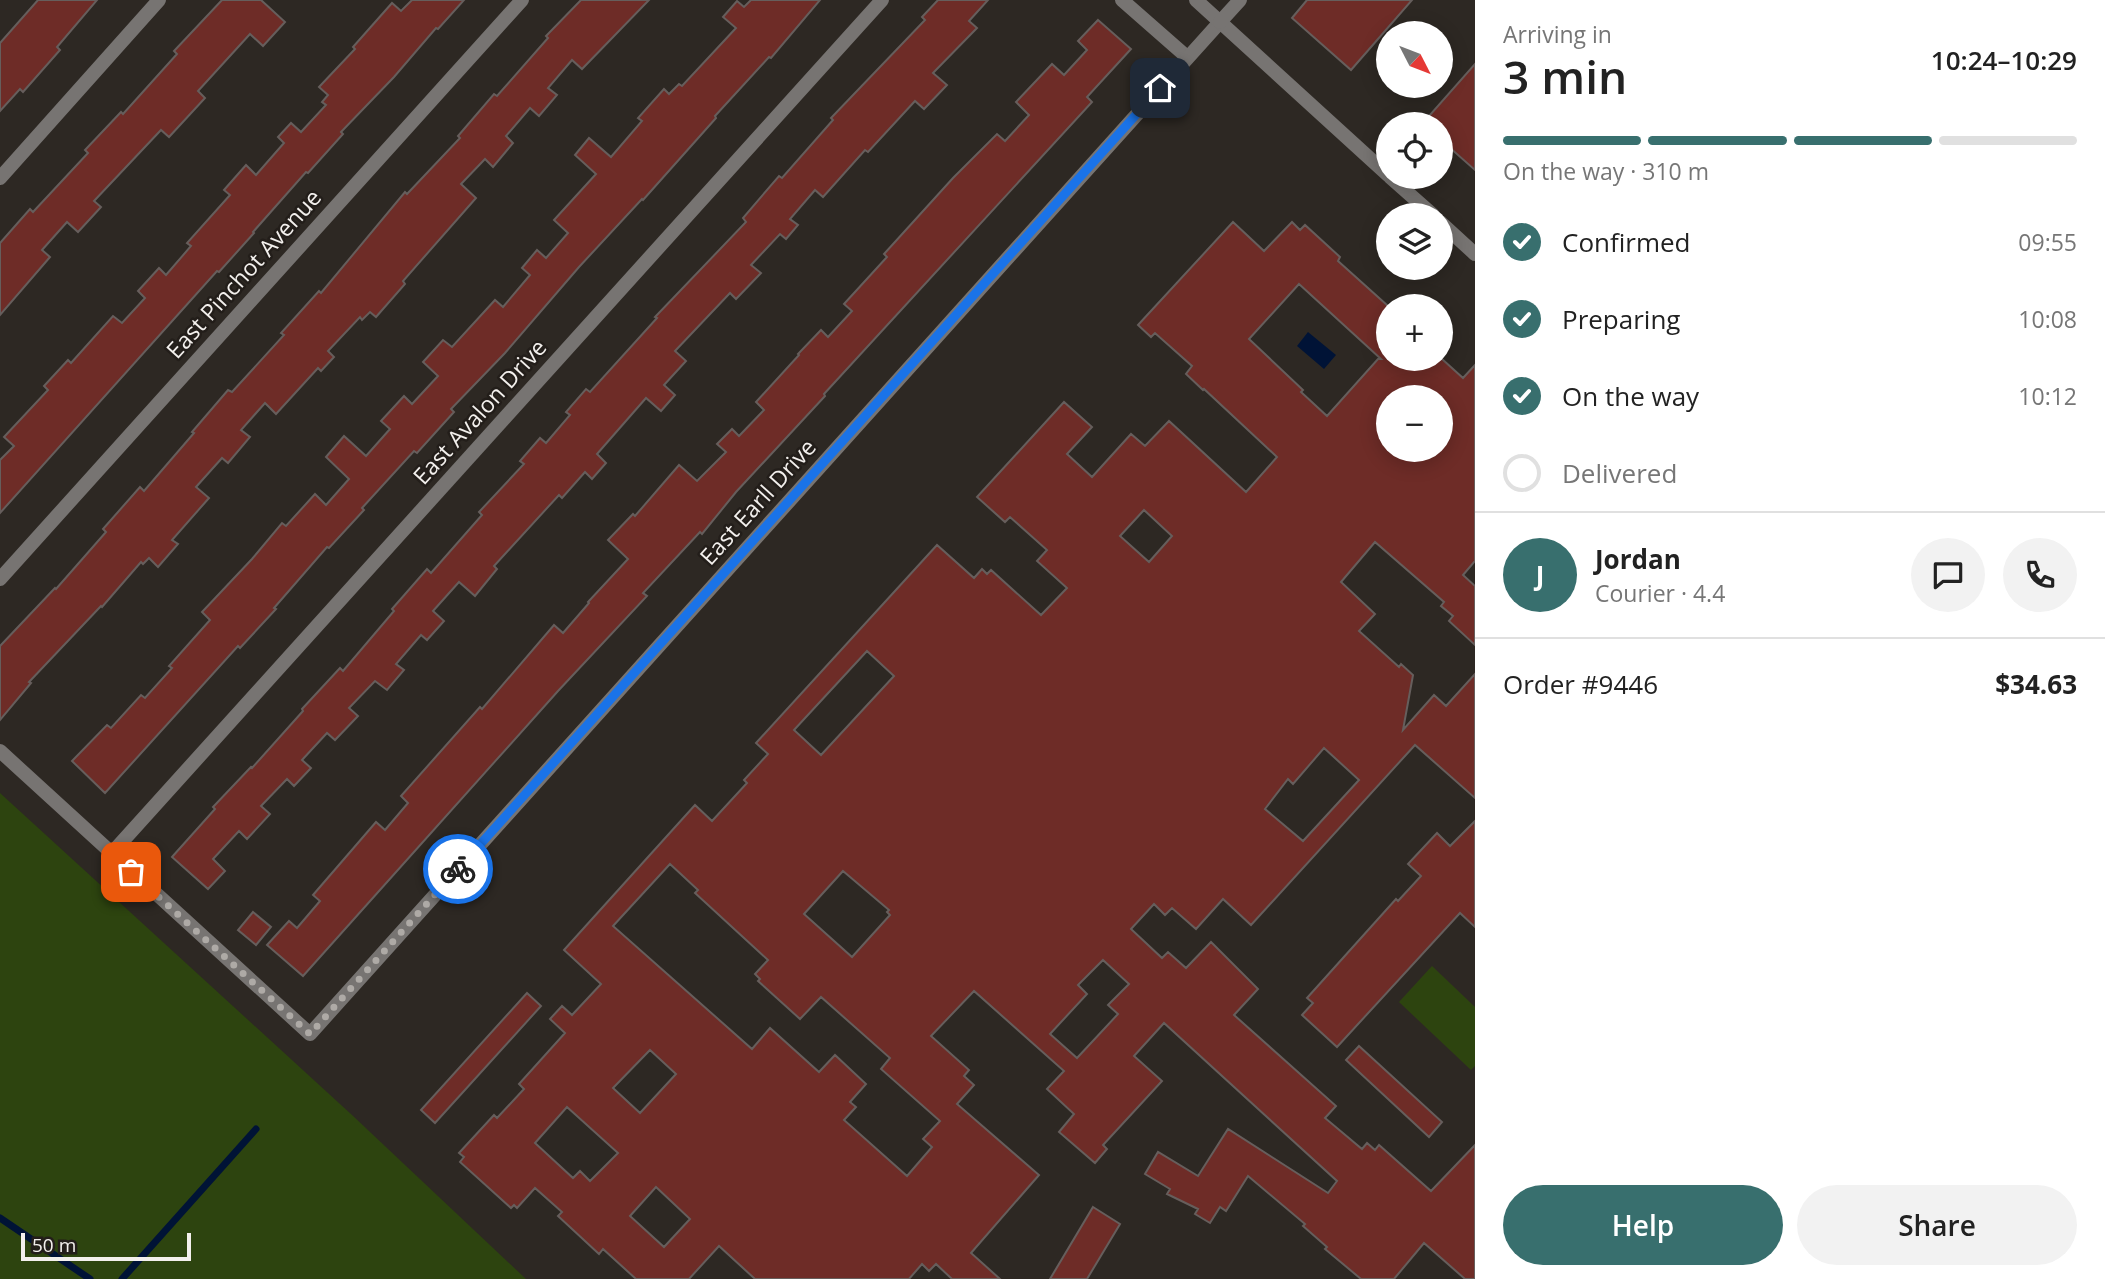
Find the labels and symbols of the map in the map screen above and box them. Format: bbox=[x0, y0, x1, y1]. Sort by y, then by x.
north arrow bbox=[1376, 21, 1452, 98]
pin bbox=[1130, 58, 1190, 118]
street label: East Pinchot Avenue bbox=[159, 182, 328, 365]
street label: East Avalon Drive bbox=[405, 332, 553, 491]
street label: East Earll Drive bbox=[692, 431, 823, 571]
courier bbox=[423, 834, 493, 904]
pin bbox=[101, 842, 161, 902]
scale bar bbox=[21, 1230, 191, 1262]

